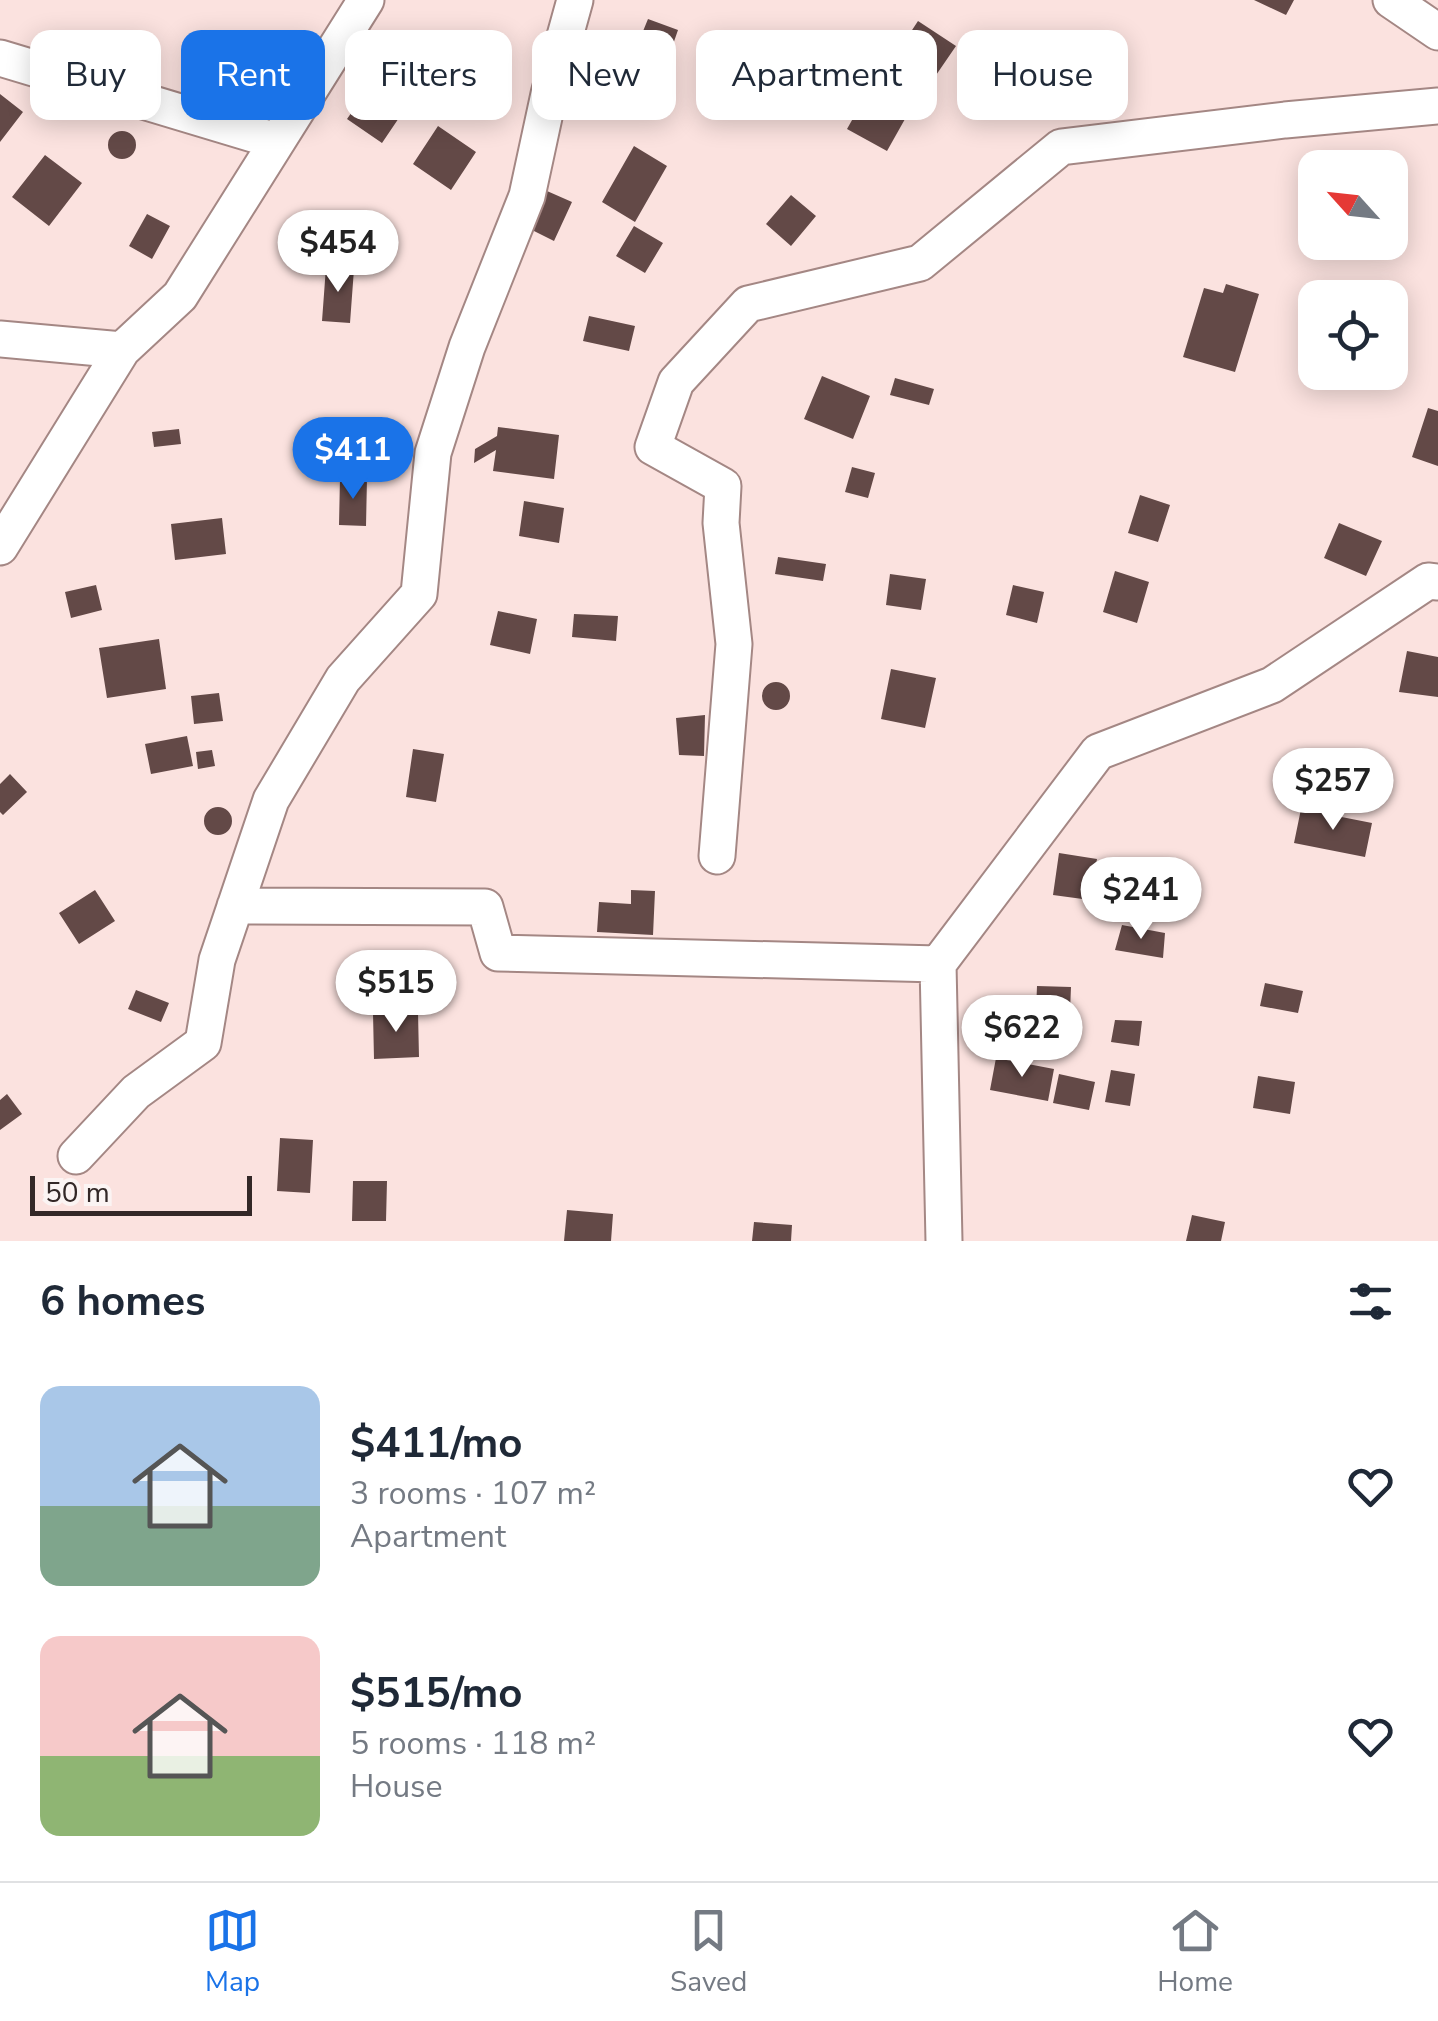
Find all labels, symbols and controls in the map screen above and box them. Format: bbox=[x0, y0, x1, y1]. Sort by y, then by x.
chip: Buy bbox=[30, 30, 161, 120]
chip: Rent bbox=[181, 30, 325, 120]
chip: Filters bbox=[345, 30, 512, 120]
chip: New bbox=[532, 30, 676, 120]
chip: Apartment bbox=[696, 30, 937, 120]
chip: House bbox=[957, 30, 1128, 120]
north arrow bbox=[1298, 150, 1408, 260]
map controls bbox=[1298, 150, 1408, 390]
pin: $454 bbox=[279, 210, 397, 295]
text: $454 bbox=[300, 221, 376, 264]
button: locate bbox=[1298, 280, 1408, 390]
pin: $411 bbox=[294, 417, 412, 502]
text: $411 bbox=[315, 428, 391, 471]
pin: $257 bbox=[1274, 748, 1392, 833]
text: $257 bbox=[1295, 759, 1371, 802]
pin: $241 bbox=[1082, 857, 1200, 942]
text: $241 bbox=[1103, 868, 1179, 911]
pin: $515 bbox=[337, 950, 455, 1035]
text: $515 bbox=[358, 961, 434, 1004]
pin: $622 bbox=[963, 995, 1081, 1080]
text: $622 bbox=[984, 1006, 1060, 1049]
scale bar bbox=[30, 1171, 252, 1216]
text: 50 m bbox=[45, 1174, 110, 1212]
text: 6 homes bbox=[40, 1273, 205, 1330]
icon: filters bbox=[1343, 1274, 1398, 1329]
text: $411/mo bbox=[350, 1415, 522, 1472]
icon: home bbox=[120, 1426, 240, 1546]
icon: heart bbox=[1343, 1459, 1398, 1514]
text: 3 rooms · 107 m² bbox=[350, 1472, 596, 1515]
text: Apartment bbox=[350, 1515, 506, 1558]
text: $515/mo bbox=[350, 1665, 522, 1722]
icon: home bbox=[120, 1676, 240, 1796]
icon: heart bbox=[1343, 1709, 1398, 1764]
text: 5 rooms · 118 m² bbox=[350, 1722, 596, 1765]
text: House bbox=[350, 1765, 443, 1808]
tab: Map bbox=[205, 1903, 260, 2001]
tab: Saved bbox=[670, 1903, 747, 2001]
tab: Home bbox=[1157, 1903, 1233, 2001]

